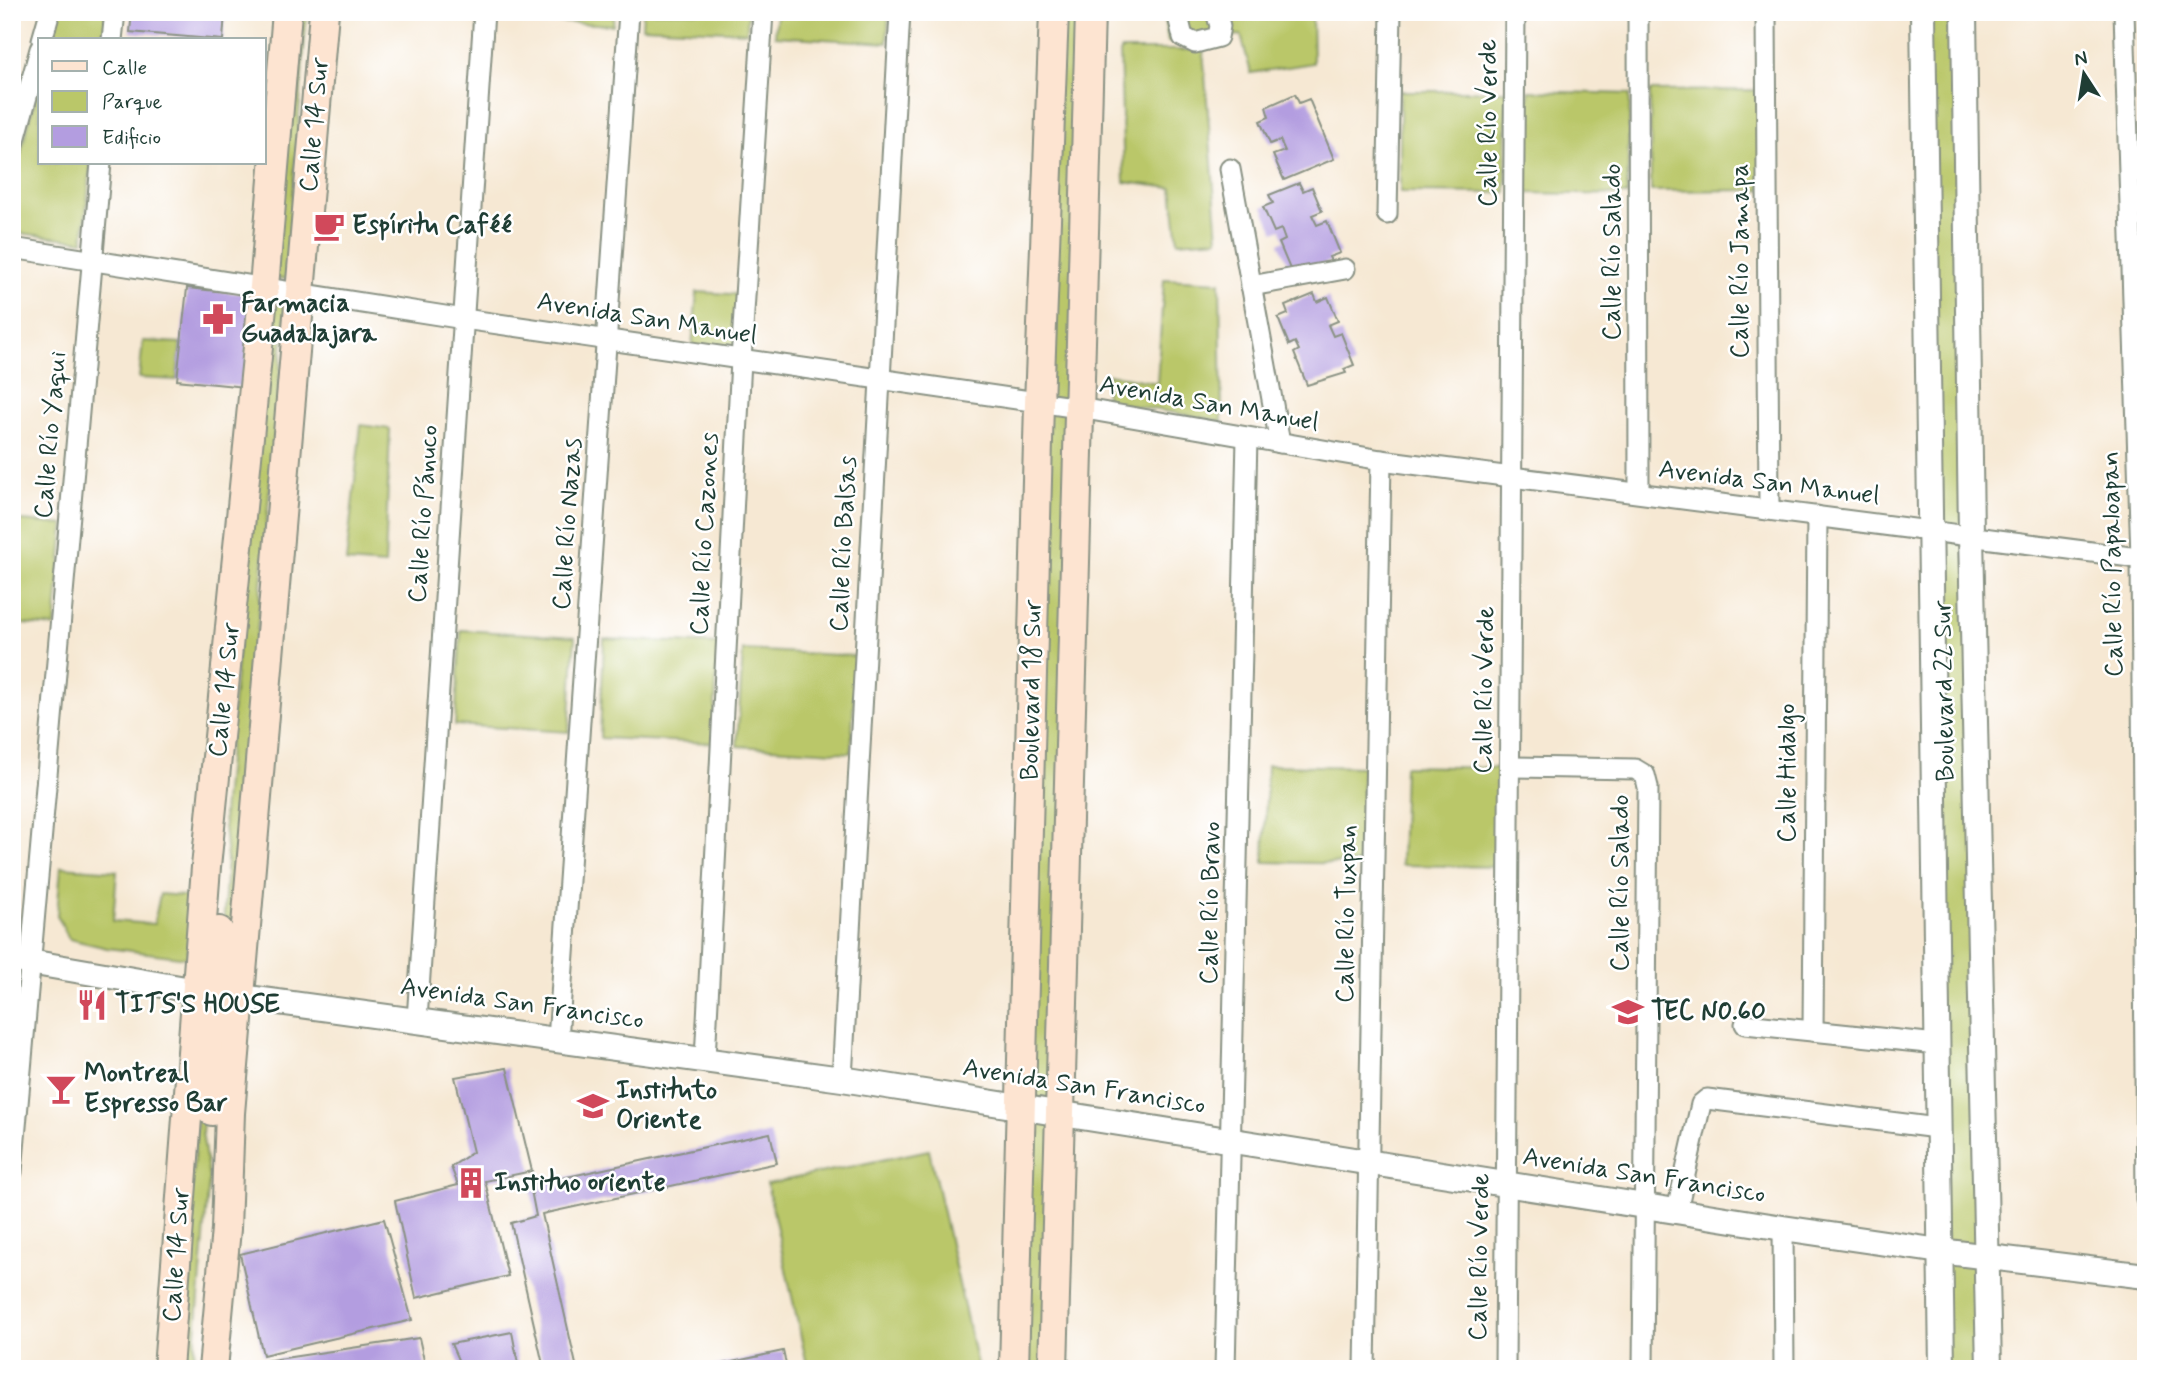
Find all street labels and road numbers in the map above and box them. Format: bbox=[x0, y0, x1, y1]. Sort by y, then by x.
street label: Calle Río Verde bbox=[1472, 39, 1506, 207]
street label: Calle 14 Sur bbox=[292, 56, 338, 194]
street label: Calle Río Salado bbox=[1596, 163, 1630, 341]
street label: Calle Río Jamapa bbox=[1724, 163, 1758, 359]
street label: Avenida San Manuel bbox=[534, 285, 760, 353]
street label: Calle Río Yaqui bbox=[27, 350, 75, 520]
street label: Avenida San Manuel bbox=[1097, 368, 1321, 440]
street label: Calle Río Pánuco bbox=[401, 424, 447, 604]
street label: Calle Río Cazones bbox=[683, 432, 727, 636]
street label: Calle Río Nazas bbox=[545, 437, 591, 611]
street label: Calle Río Papaloapan bbox=[2094, 451, 2132, 677]
street label: Avenida San Manuel bbox=[1657, 453, 1881, 513]
street label: Calle Río Balsas bbox=[822, 455, 866, 633]
street label: Boulevard 18 Sur bbox=[1013, 599, 1051, 781]
street label: Boulevard 22 Sur bbox=[1926, 600, 1964, 782]
street label: Calle Río Verde bbox=[1467, 606, 1503, 774]
street label: Calle 14 Sur bbox=[201, 621, 249, 759]
street label: Calle Hidalgo bbox=[1771, 703, 1805, 843]
street label: Calle Río Salado bbox=[1604, 794, 1638, 972]
street label: Calle Río Bravo bbox=[1193, 821, 1229, 985]
street label: Calle Río Tuxpan bbox=[1328, 824, 1366, 1004]
street label: Avenida San Francisco bbox=[398, 970, 646, 1038]
street label: Avenida San Francisco bbox=[960, 1051, 1208, 1123]
street label: Avenida San Francisco bbox=[1520, 1140, 1768, 1212]
street label: Calle Río Verde bbox=[1462, 1173, 1498, 1341]
street label: Calle 14 Sur bbox=[155, 1186, 199, 1324]

